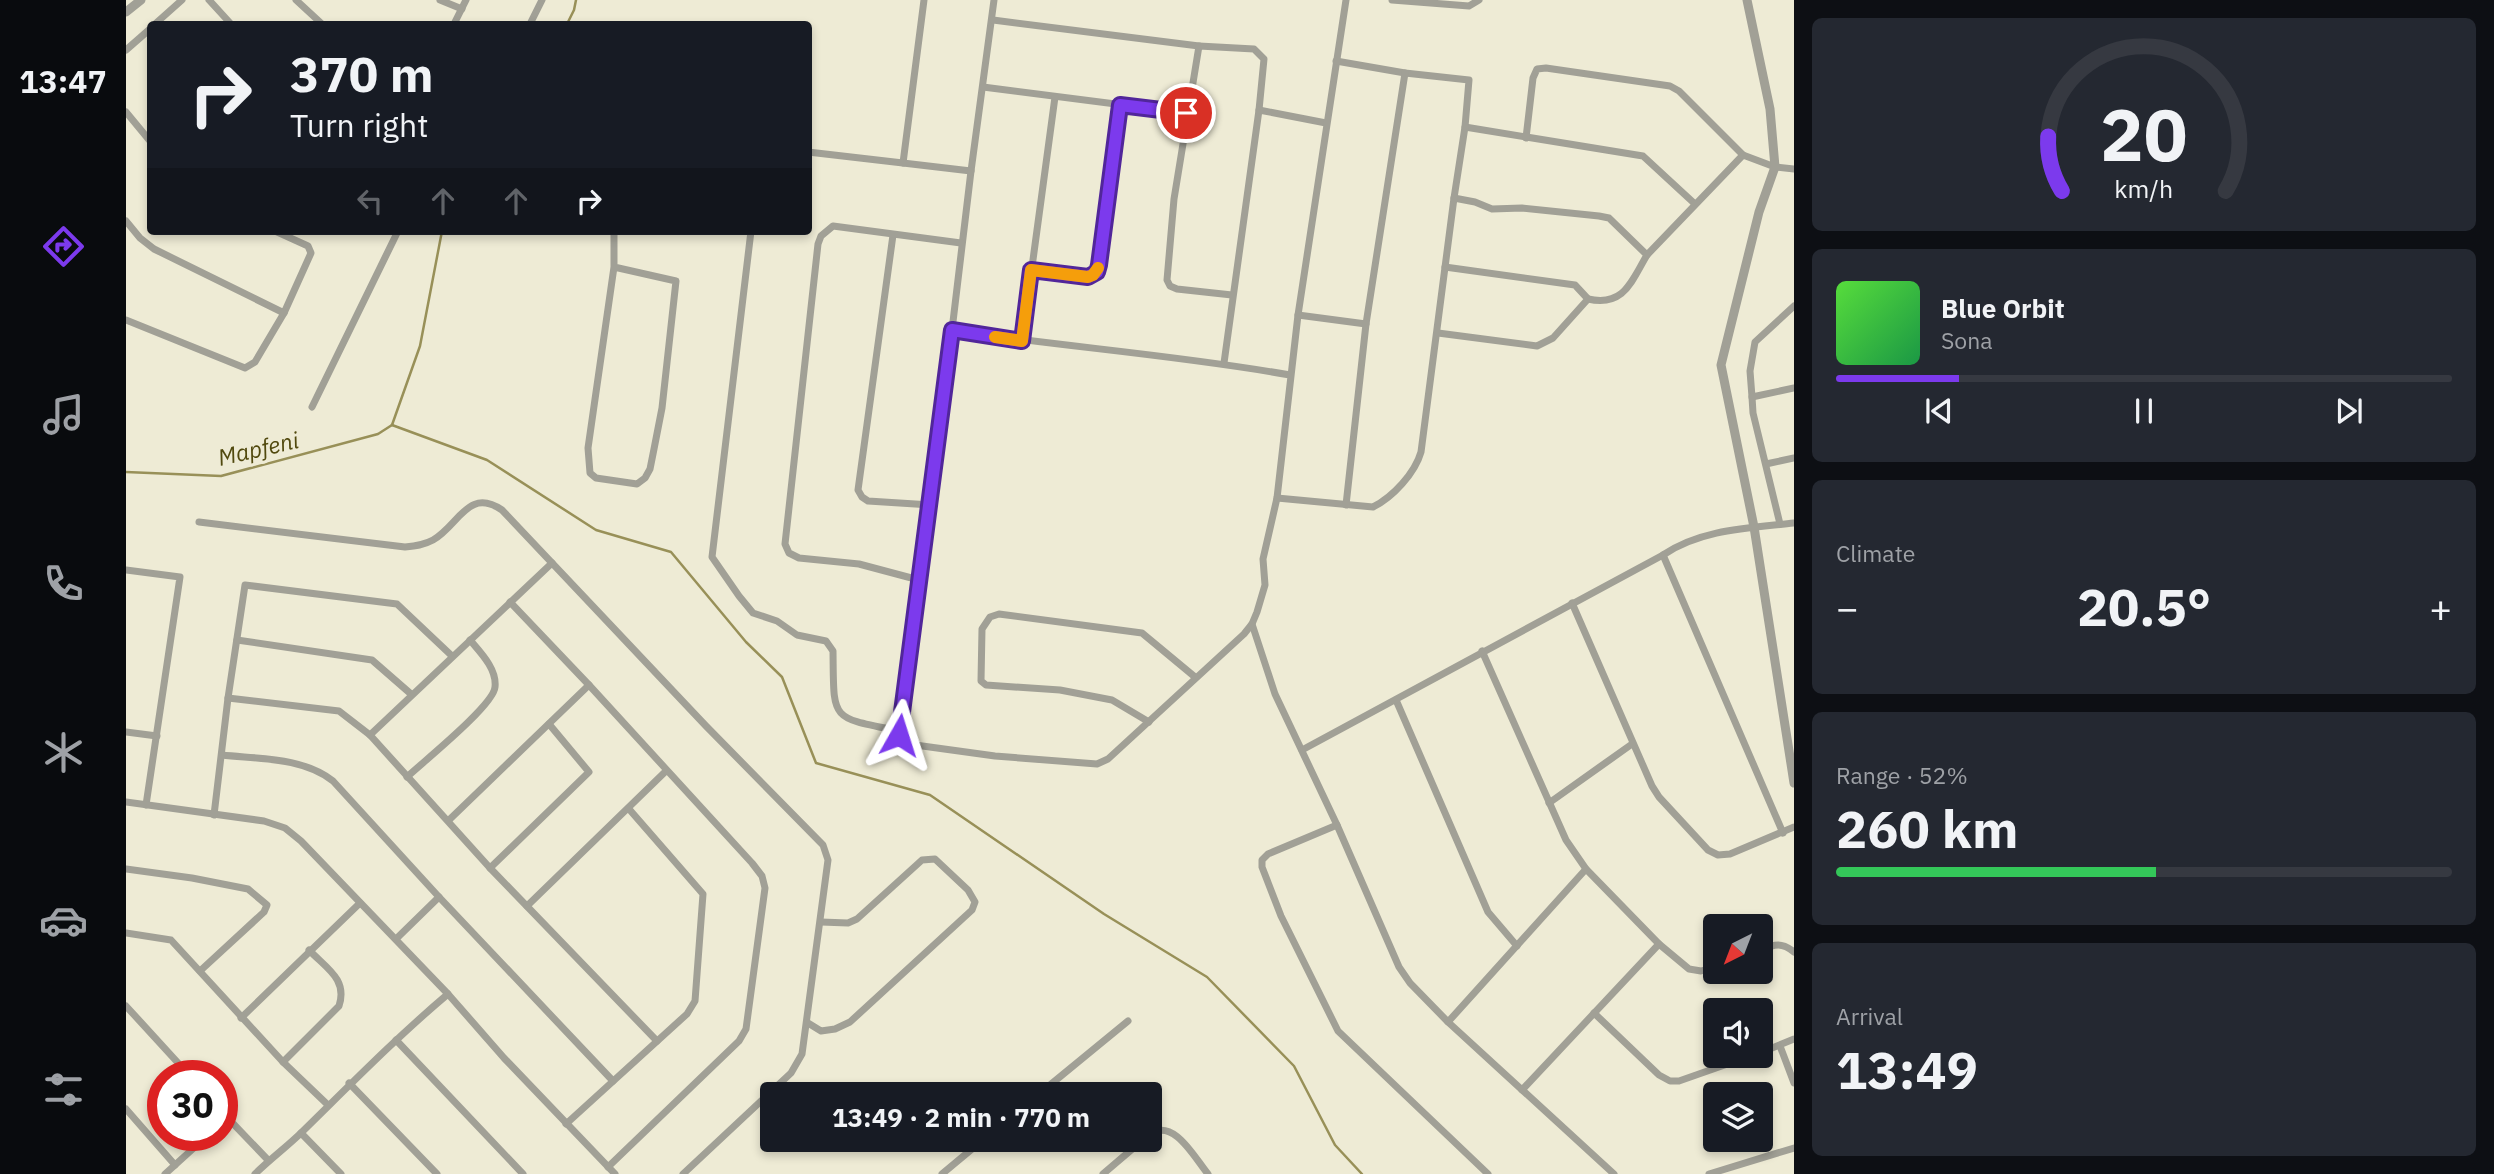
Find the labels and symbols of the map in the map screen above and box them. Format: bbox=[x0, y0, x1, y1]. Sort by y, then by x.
pin bbox=[1156, 83, 1216, 143]
water label: Mapfeni bbox=[215, 424, 302, 472]
position arrow bbox=[862, 698, 936, 772]
north arrow bbox=[1703, 914, 1773, 984]
speed limit sign: 30 bbox=[147, 1060, 238, 1151]

